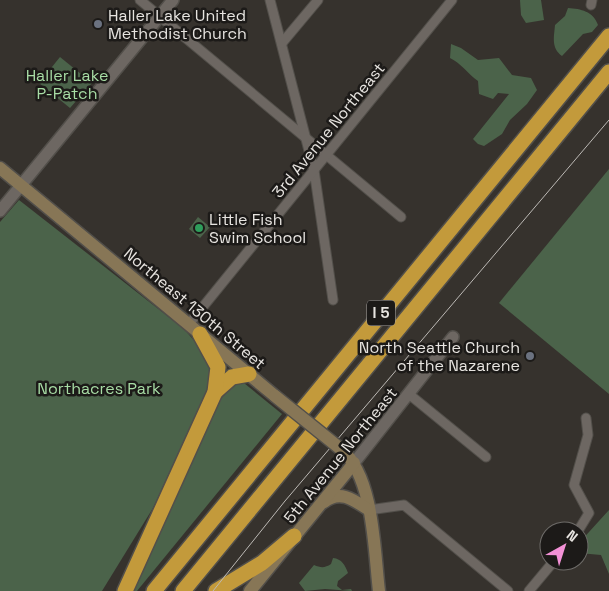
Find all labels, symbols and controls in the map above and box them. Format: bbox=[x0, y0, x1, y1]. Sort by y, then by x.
place label: Haller Lake United Methodist Church bbox=[108, 5, 247, 44]
marker: Haller Lake United Methodist Church bbox=[92, 18, 104, 30]
street label: 3rd Avenue Northeast bbox=[267, 58, 389, 202]
park label: Haller Lake P-Patch bbox=[26, 65, 108, 104]
place label: Little Fish Swim School bbox=[209, 209, 306, 248]
marker: Little Fish Swim School bbox=[193, 222, 205, 234]
street label: Northeast 130th Street bbox=[119, 243, 270, 374]
road number: I 5 bbox=[367, 300, 395, 326]
place label: North Seattle Church of the Nazarene bbox=[359, 337, 520, 376]
marker: North Seattle Church of the Nazarene bbox=[524, 350, 536, 362]
park label: Northacres Park bbox=[37, 378, 161, 399]
street label: 5th Avenue Northeast bbox=[279, 383, 402, 528]
north arrow bbox=[539, 521, 589, 571]
text: N bbox=[563, 526, 581, 546]

